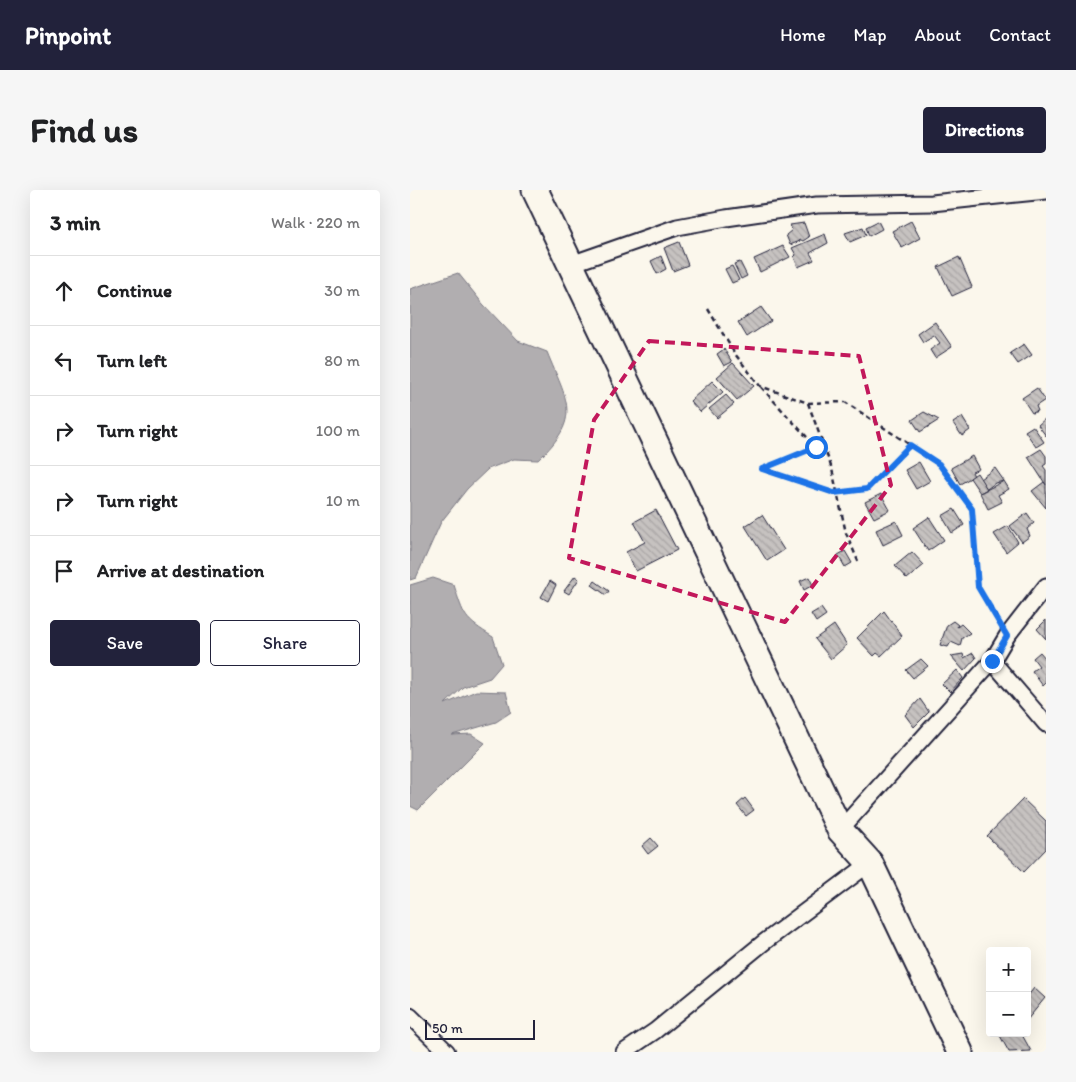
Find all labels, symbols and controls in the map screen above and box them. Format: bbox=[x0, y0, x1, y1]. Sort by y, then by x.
text: Pinpoint bbox=[25, 21, 111, 50]
text: Home bbox=[780, 24, 826, 46]
text: Map bbox=[854, 24, 887, 46]
text: About bbox=[915, 24, 961, 46]
text: Contact bbox=[989, 24, 1051, 46]
button: Directions bbox=[923, 107, 1046, 153]
text: Find us bbox=[30, 109, 138, 151]
text: 3 min bbox=[50, 210, 100, 235]
text: Walk · 220 m bbox=[271, 213, 360, 232]
icon: ahead bbox=[50, 277, 78, 305]
text: Continue bbox=[97, 279, 172, 302]
text: 30 m bbox=[324, 281, 360, 300]
icon: left bbox=[50, 347, 78, 375]
text: Turn left bbox=[97, 349, 167, 372]
text: 80 m bbox=[324, 351, 360, 370]
icon: right bbox=[50, 417, 78, 445]
text: Turn right bbox=[97, 419, 178, 442]
text: 100 m bbox=[316, 421, 360, 440]
route start bbox=[805, 436, 828, 459]
icon: right bbox=[50, 487, 78, 515]
text: Turn right bbox=[97, 489, 178, 512]
text: 10 m bbox=[326, 491, 360, 510]
icon: arrive bbox=[50, 557, 78, 585]
text: Arrive at destination bbox=[97, 559, 264, 582]
button: Save bbox=[50, 620, 200, 666]
button: Share bbox=[210, 620, 360, 666]
route end bbox=[981, 650, 1004, 673]
map controls bbox=[986, 947, 1031, 1037]
button: + bbox=[986, 947, 1031, 992]
button: − bbox=[986, 992, 1031, 1037]
scale bar bbox=[425, 1017, 535, 1040]
text: 50 m bbox=[432, 1020, 463, 1037]

